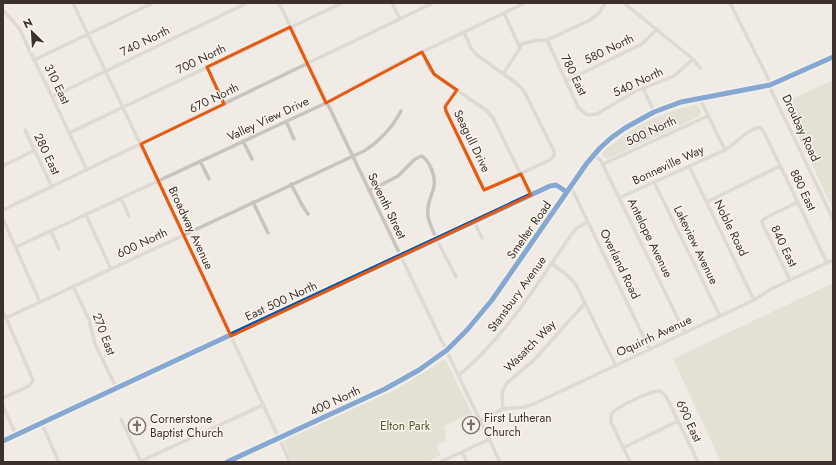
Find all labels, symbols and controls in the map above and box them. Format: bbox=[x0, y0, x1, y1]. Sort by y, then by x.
north arrow bbox=[12, 12, 52, 52]
text: N bbox=[20, 14, 35, 32]
street label: 740 North bbox=[117, 21, 173, 61]
street label: 580 North bbox=[581, 29, 637, 69]
street label: 700 North bbox=[173, 39, 229, 79]
street label: 780 East bbox=[556, 51, 592, 99]
street label: 310 East bbox=[40, 61, 75, 107]
street label: 540 North bbox=[610, 62, 666, 102]
street label: 670 North bbox=[186, 78, 242, 118]
street label: Droubay Road bbox=[778, 91, 824, 165]
street label: Valley View Drive bbox=[224, 92, 312, 146]
street label: Seagull Drive bbox=[449, 107, 495, 175]
street label: 500 North bbox=[623, 111, 679, 151]
street label: 280 East bbox=[29, 130, 65, 178]
street label: Bonneville Way bbox=[629, 140, 707, 189]
street label: 880 East bbox=[785, 166, 821, 214]
street label: Seventh Street bbox=[363, 170, 411, 242]
street label: Broadway Avenue bbox=[164, 183, 218, 273]
street label: Antelope Avenue bbox=[623, 195, 677, 281]
street label: Smelter Road bbox=[502, 197, 556, 263]
street label: Noble Road bbox=[710, 197, 752, 259]
street label: Lakeview Avenue bbox=[669, 202, 723, 288]
street label: 840 East bbox=[766, 222, 802, 270]
street label: 600 North bbox=[114, 223, 170, 263]
street label: Overland Road bbox=[595, 226, 645, 302]
street label: Stansbury Avenue bbox=[483, 252, 551, 336]
street label: East 500 North bbox=[242, 276, 320, 326]
street label: 270 East bbox=[88, 310, 120, 358]
street label: Oquirrh Avenue bbox=[613, 311, 695, 361]
street label: Wasatch Way bbox=[500, 315, 561, 376]
street label: 400 North bbox=[307, 381, 363, 421]
street label: 690 East bbox=[671, 397, 707, 445]
place label: First Lutheran Church bbox=[484, 409, 552, 441]
place label: Cornerstone Baptist Church bbox=[150, 410, 223, 442]
church icon: First Lutheran Church bbox=[461, 415, 481, 435]
church icon: Cornerstone Baptist Church bbox=[127, 416, 147, 436]
park label: Elton Park bbox=[380, 417, 431, 435]

